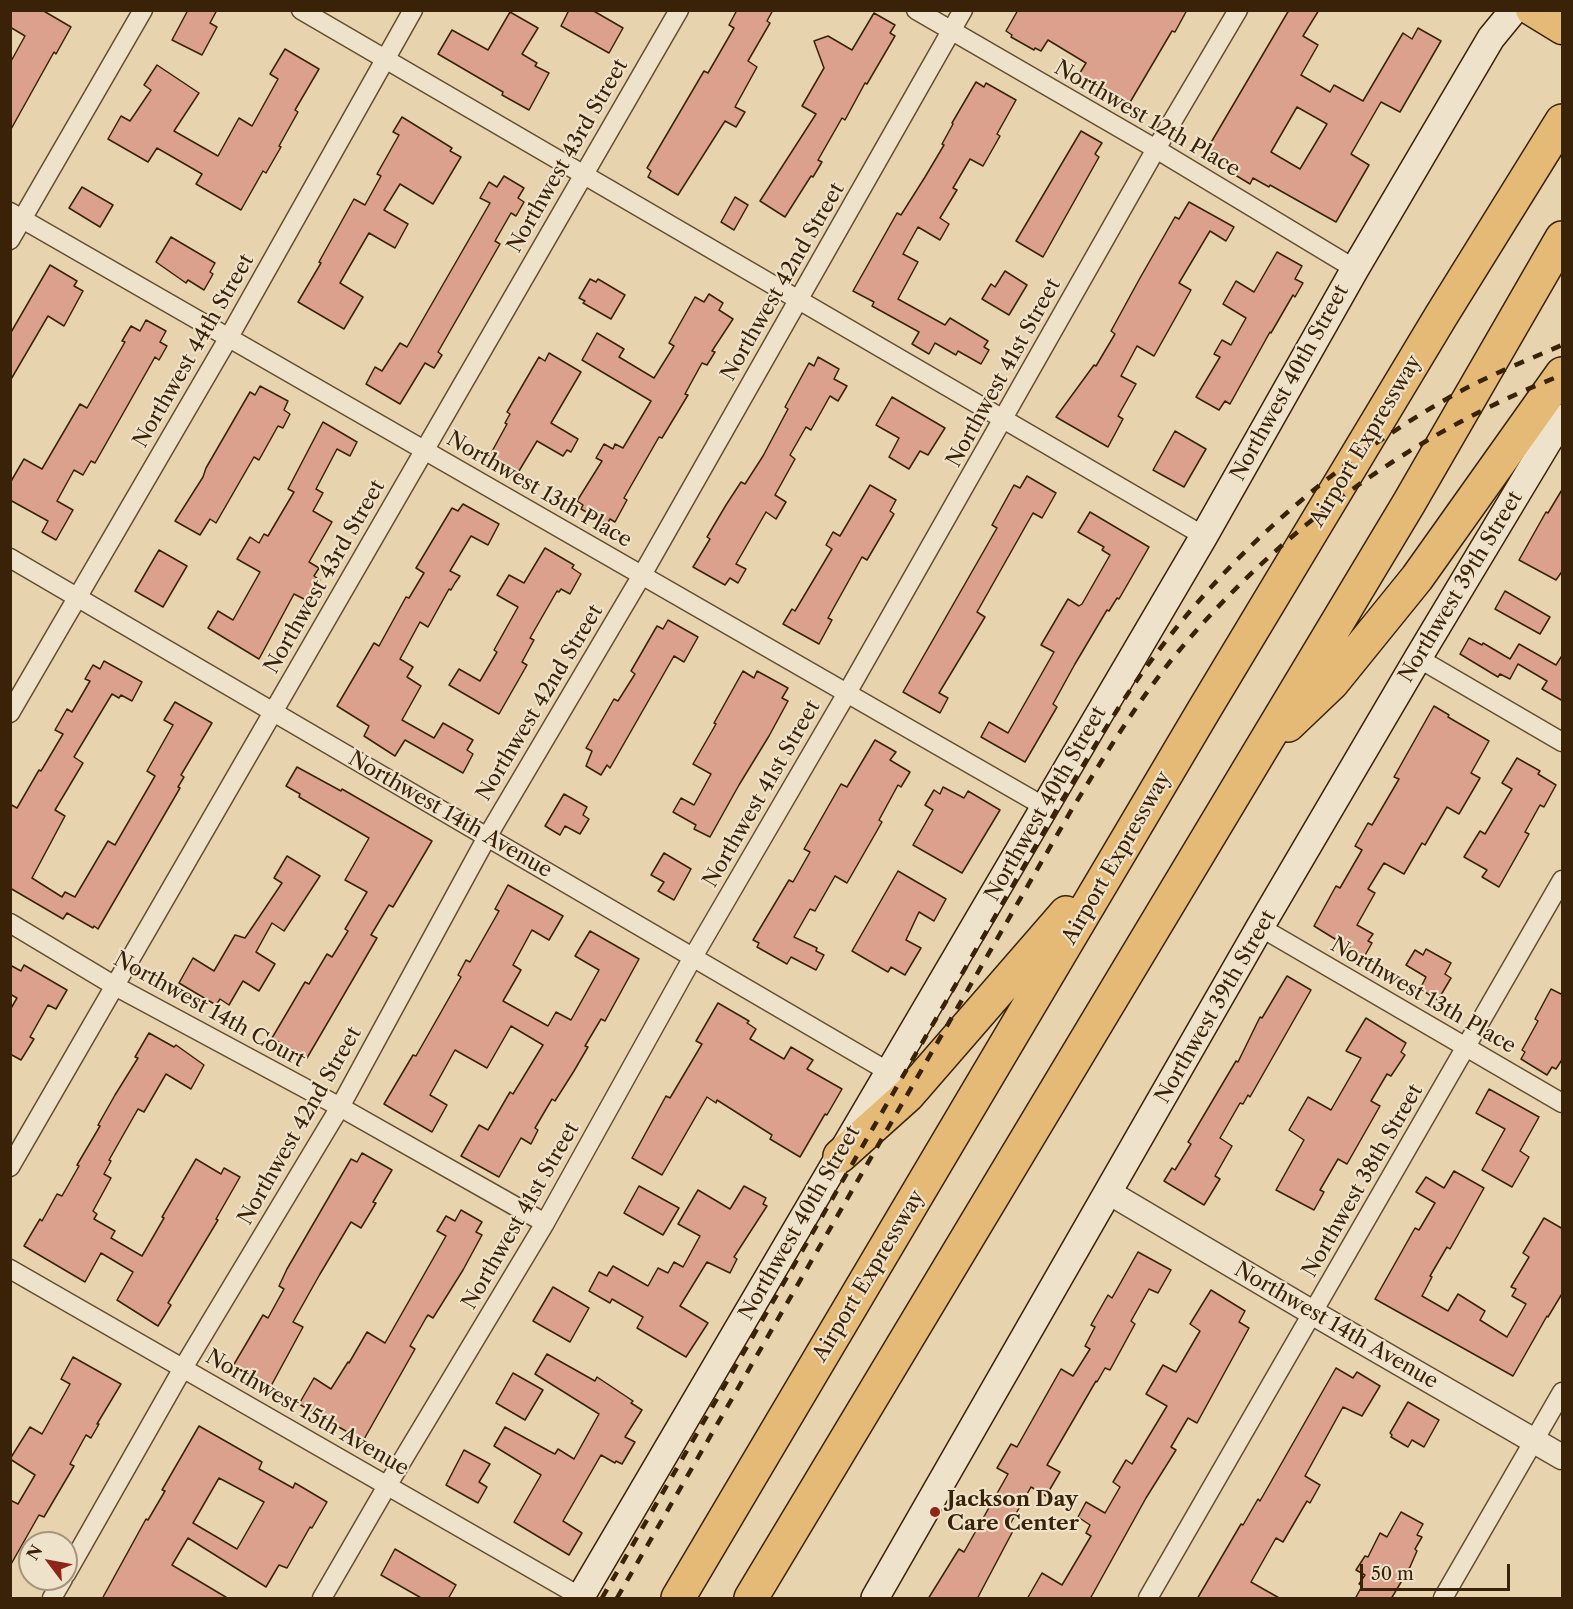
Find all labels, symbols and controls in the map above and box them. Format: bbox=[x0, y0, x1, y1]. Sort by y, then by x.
street label: Northwest 43rd Street bbox=[502, 55, 634, 257]
street label: Northwest 12th Place bbox=[1050, 56, 1244, 182]
street label: Northwest 42nd Street bbox=[716, 179, 850, 385]
street label: Northwest 44th Street bbox=[128, 250, 260, 452]
street label: Northwest 41st Street bbox=[942, 274, 1066, 472]
street label: Northwest 40th Street bbox=[1226, 281, 1354, 485]
street label: Airport Expressway bbox=[1305, 351, 1427, 531]
street label: Northwest 13th Place bbox=[442, 427, 636, 553]
street label: Northwest 43rd Street bbox=[259, 476, 391, 678]
street label: Northwest 39th Street bbox=[1394, 487, 1528, 687]
street label: Northwest 42nd Street bbox=[471, 600, 609, 806]
street label: Northwest 41st Street bbox=[698, 696, 826, 892]
street label: Northwest 40th Street bbox=[980, 702, 1112, 906]
street label: Northwest 14th Avenue bbox=[344, 746, 556, 884]
street label: Airport Expressway bbox=[1057, 767, 1177, 949]
street label: Northwest 39th Street bbox=[1150, 906, 1282, 1108]
street label: Northwest 13th Place bbox=[1326, 933, 1520, 1059]
street label: Northwest 14th Court bbox=[109, 947, 309, 1073]
street label: Northwest 42nd Street bbox=[233, 1023, 367, 1229]
street label: Northwest 38th Street bbox=[1297, 1080, 1429, 1282]
street label: Northwest 41st Street bbox=[457, 1118, 585, 1314]
street label: Northwest 40th Street bbox=[734, 1121, 866, 1325]
street label: Airport Expressway bbox=[808, 1186, 930, 1366]
street label: Northwest 14th Avenue bbox=[1230, 1257, 1442, 1395]
street label: Northwest 15th Avenue bbox=[201, 1345, 413, 1481]
place label: Jackson Day Care Center bbox=[947, 1487, 1079, 1537]
marker: Jackson Day Care Center bbox=[928, 1505, 942, 1519]
north arrow bbox=[18, 1531, 78, 1591]
text: N bbox=[22, 1541, 47, 1564]
scale bar bbox=[1363, 1552, 1513, 1590]
text: 50 m bbox=[1371, 1563, 1414, 1585]

